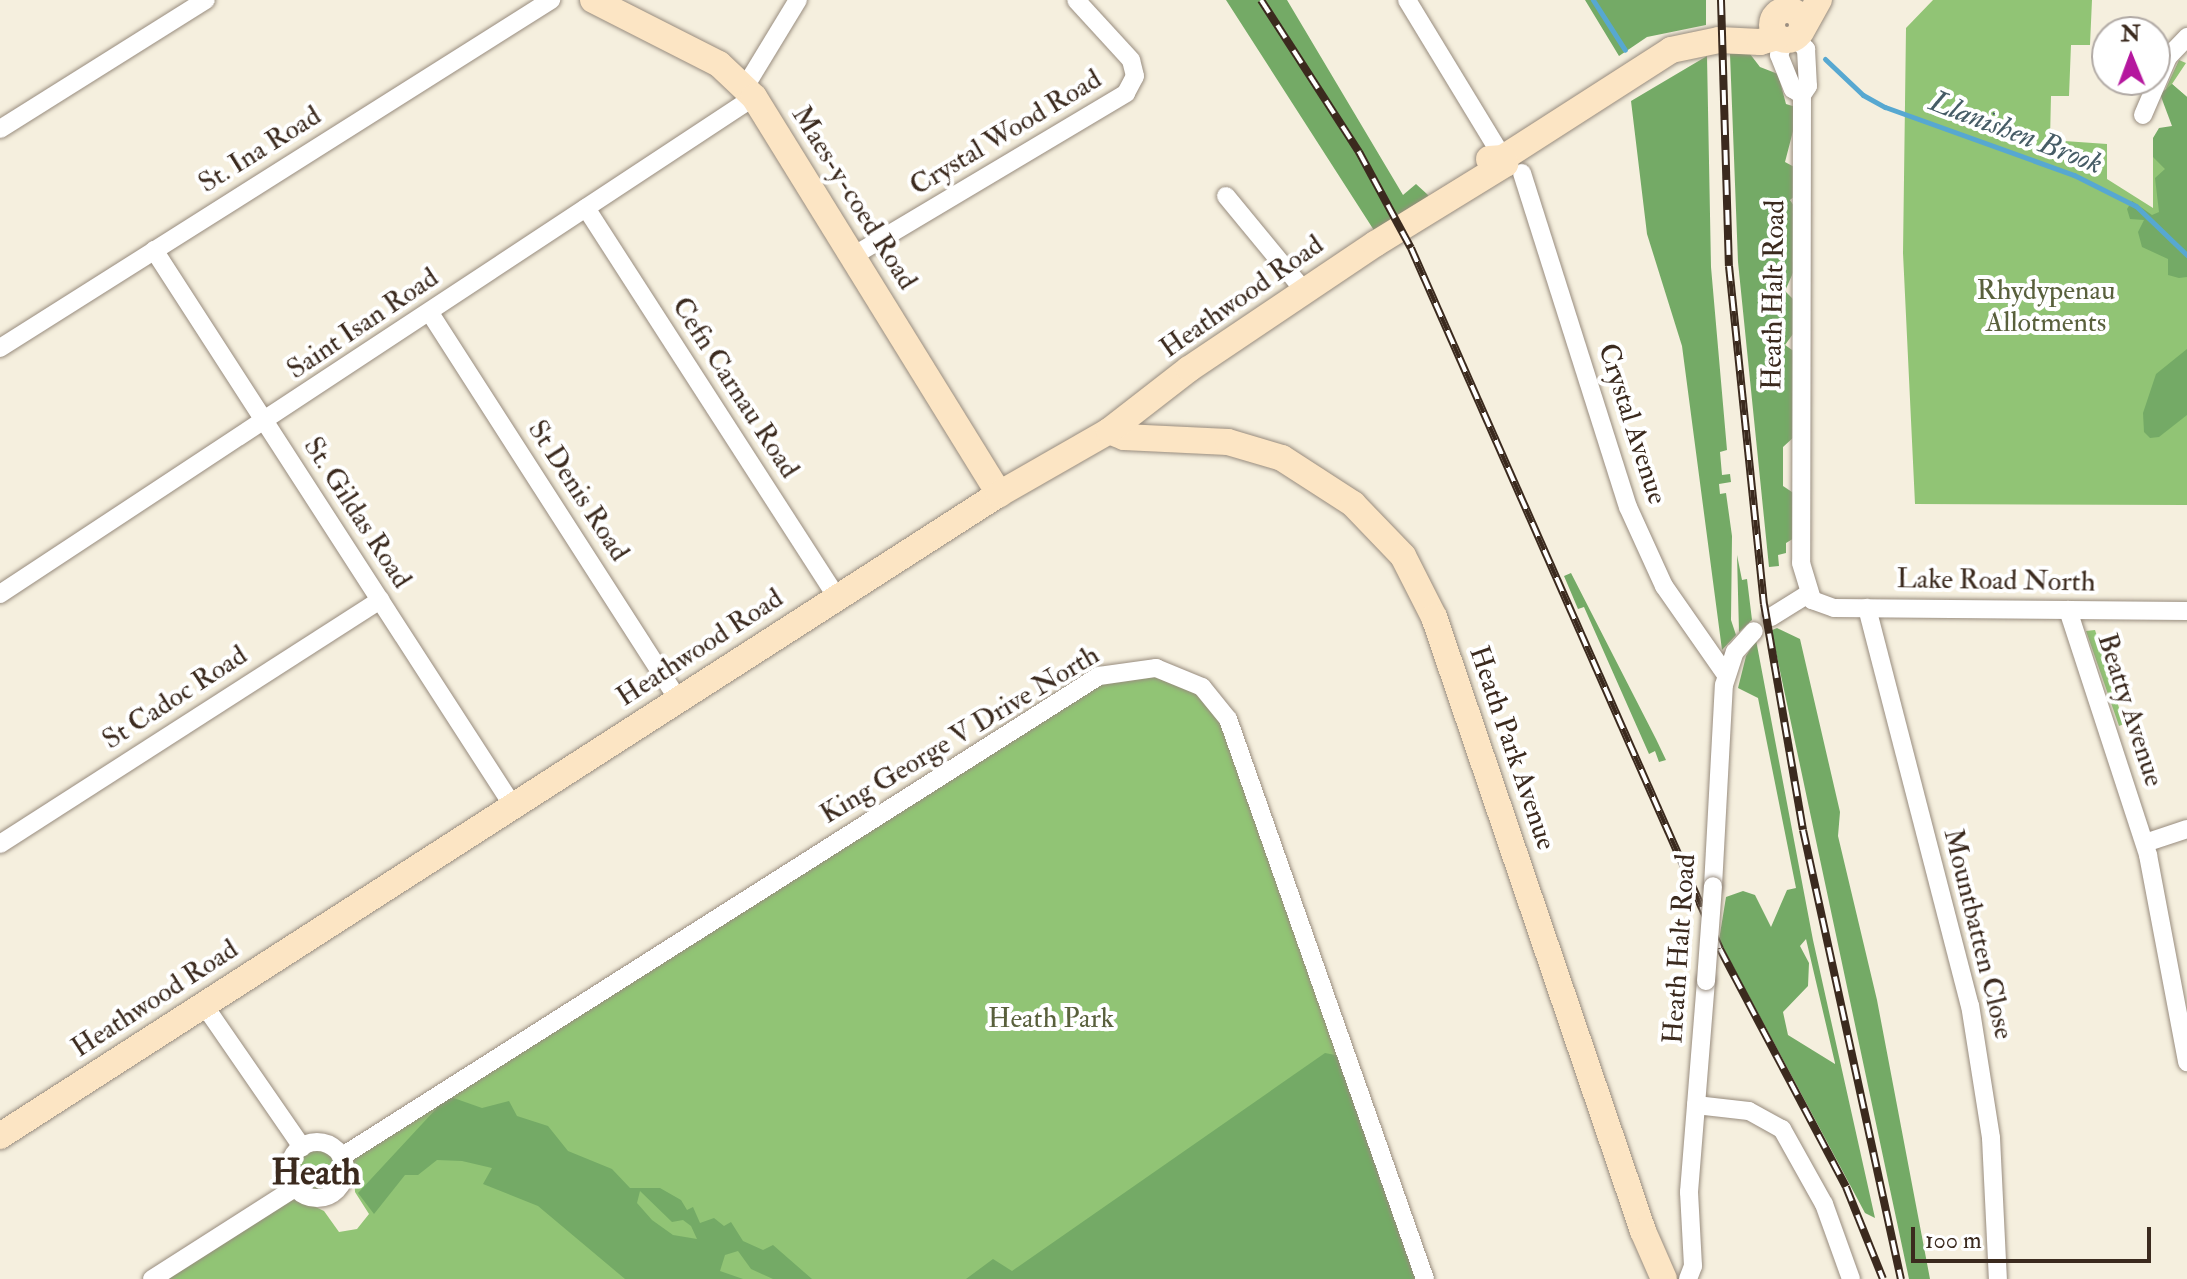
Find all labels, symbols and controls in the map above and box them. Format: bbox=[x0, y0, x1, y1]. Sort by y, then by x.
north arrow bbox=[2091, 16, 2171, 96]
text: N bbox=[2121, 20, 2141, 48]
street label: Crystal Wood Road bbox=[904, 63, 1108, 203]
water label: Llanishen Brook bbox=[1924, 84, 2108, 182]
street label: St. Ina Road bbox=[193, 99, 327, 201]
street label: Maes-y-coed Road bbox=[784, 100, 924, 296]
street label: Heath Halt Road bbox=[1756, 199, 1792, 391]
street label: Heathwood Road bbox=[1154, 228, 1330, 366]
street label: Saint Isan Road bbox=[281, 261, 445, 387]
park label: Rhydypenau Allotments bbox=[1977, 274, 2115, 340]
street label: Cefn Carnau Road bbox=[664, 291, 806, 485]
street label: Crystal Avenue bbox=[1590, 339, 1674, 509]
street label: St Denis Road bbox=[520, 414, 636, 568]
street label: St. Gildas Road bbox=[296, 431, 418, 595]
street label: Lake Road North bbox=[1896, 562, 2096, 600]
street label: Heathwood Road bbox=[611, 582, 789, 714]
street label: Beatty Avenue bbox=[2089, 629, 2171, 791]
street label: King George V Drive North bbox=[815, 638, 1105, 832]
street label: St Cadoc Road bbox=[96, 639, 254, 757]
street label: Heath Park Avenue bbox=[1461, 642, 1563, 854]
street label: Mountbatten Close bbox=[1936, 825, 2020, 1043]
street label: Heath Halt Road bbox=[1657, 853, 1703, 1045]
street label: Heathwood Road bbox=[66, 933, 244, 1065]
park label: Heath Park bbox=[988, 1002, 1114, 1036]
district label: Heath bbox=[271, 1151, 361, 1195]
scale bar bbox=[1915, 1211, 2155, 1261]
text: 100 m bbox=[1925, 1225, 1982, 1256]

